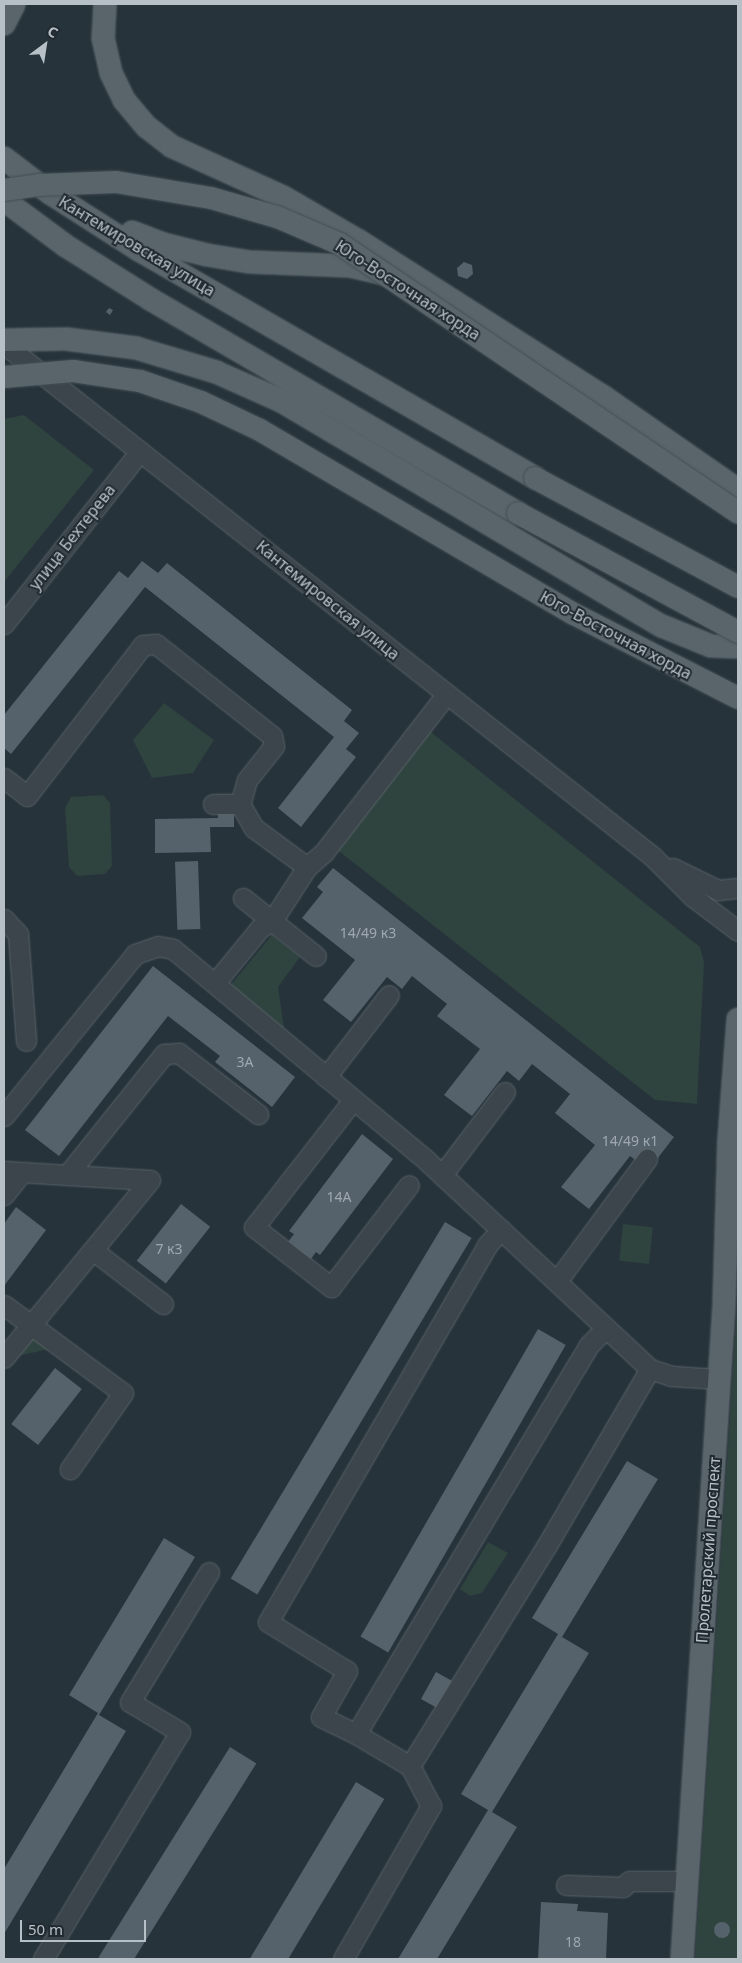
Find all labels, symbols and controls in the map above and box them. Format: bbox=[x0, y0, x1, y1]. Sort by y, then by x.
north arrow bbox=[20, 20, 70, 70]
text: С bbox=[44, 21, 62, 42]
street label: Кантемировская улица bbox=[55, 192, 219, 300]
street label: Юго-Восточная хорда bbox=[332, 236, 484, 344]
street label: улица Бехтерева bbox=[25, 480, 119, 594]
street label: Кантемировская улица bbox=[252, 536, 404, 664]
street label: Юго-Восточная хорда bbox=[537, 587, 695, 683]
house number: 14/49 к3 bbox=[340, 925, 396, 941]
house number: 3А bbox=[237, 1054, 253, 1070]
house number: 14/49 к1 bbox=[602, 1133, 658, 1149]
house number: 14А bbox=[327, 1189, 351, 1205]
house number: 7 к3 bbox=[155, 1241, 183, 1257]
street label: Пролетарский проспект bbox=[692, 1456, 724, 1644]
scale bar bbox=[22, 1910, 149, 1942]
text: 50 m bbox=[28, 1919, 63, 1939]
house number: 18 bbox=[565, 1934, 581, 1950]

